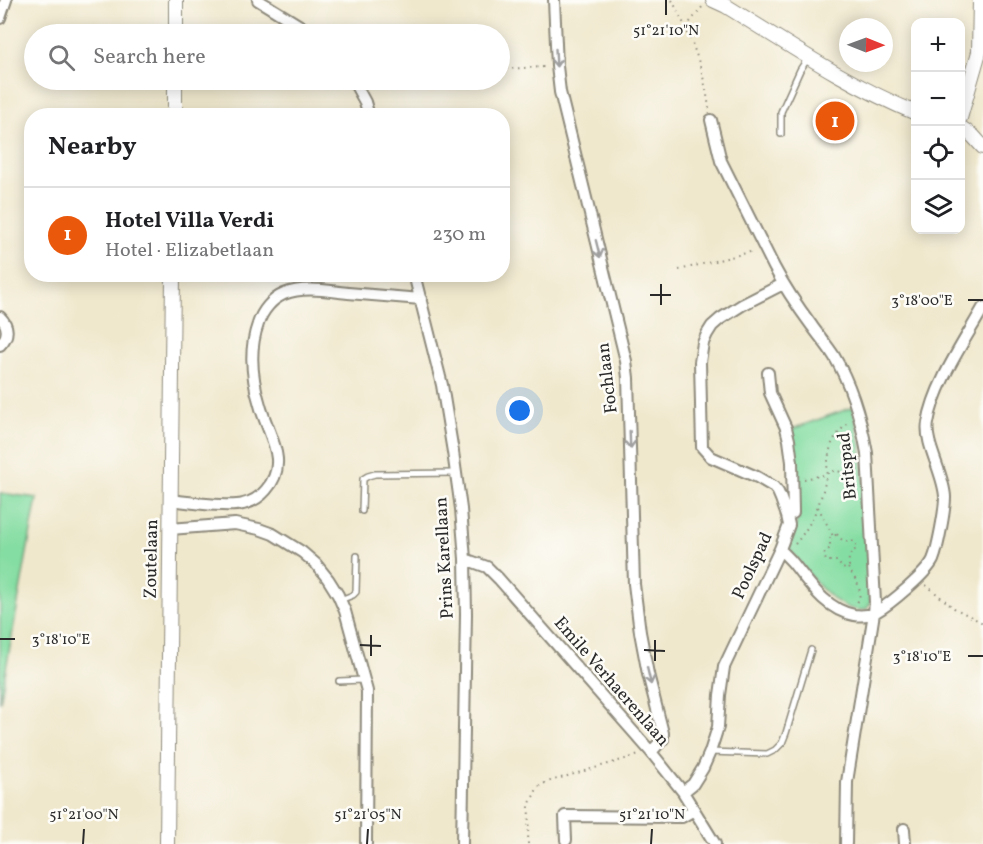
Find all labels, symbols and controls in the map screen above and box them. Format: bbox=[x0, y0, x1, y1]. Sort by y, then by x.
north arrow bbox=[839, 18, 893, 72]
map controls bbox=[911, 18, 965, 234]
button: + bbox=[911, 18, 965, 72]
text: 51°21'10"N bbox=[633, 21, 699, 42]
search box bbox=[24, 24, 510, 90]
icon: search bbox=[45, 41, 78, 74]
text: Search here bbox=[93, 42, 206, 73]
one-way arrow bbox=[551, 48, 562, 68]
button: − bbox=[911, 72, 965, 126]
pin: 1 bbox=[816, 98, 854, 144]
button: locate bbox=[911, 126, 965, 180]
text: Nearby bbox=[48, 129, 137, 165]
button: layers bbox=[911, 180, 965, 234]
text: Hotel Villa Verdi bbox=[105, 206, 274, 237]
text: 1 bbox=[63, 221, 72, 249]
text: 230 m bbox=[432, 221, 486, 249]
text: Hotel · Elizabetlaan bbox=[105, 237, 274, 265]
one-way arrow bbox=[593, 239, 605, 258]
text: 3°18'00"E bbox=[891, 291, 953, 312]
street label: Fochlaan bbox=[591, 341, 625, 415]
your location bbox=[505, 396, 534, 425]
one-way arrow bbox=[624, 430, 636, 450]
street label: Britspad bbox=[832, 431, 864, 501]
street label: Prins Karellaan bbox=[429, 496, 461, 620]
street label: Zoutelaan bbox=[139, 519, 165, 599]
street label: Poolspad bbox=[727, 528, 779, 604]
street label: Emile Verhaerenlaan bbox=[547, 612, 675, 753]
text: 3°18'10"E bbox=[32, 630, 90, 651]
text: 3°18'10"E bbox=[893, 647, 951, 668]
one-way arrow bbox=[644, 666, 656, 685]
text: 51°21'00"N bbox=[49, 805, 119, 826]
text: 51°21'05"N bbox=[334, 805, 402, 826]
text: 51°21'10"N bbox=[619, 805, 685, 826]

